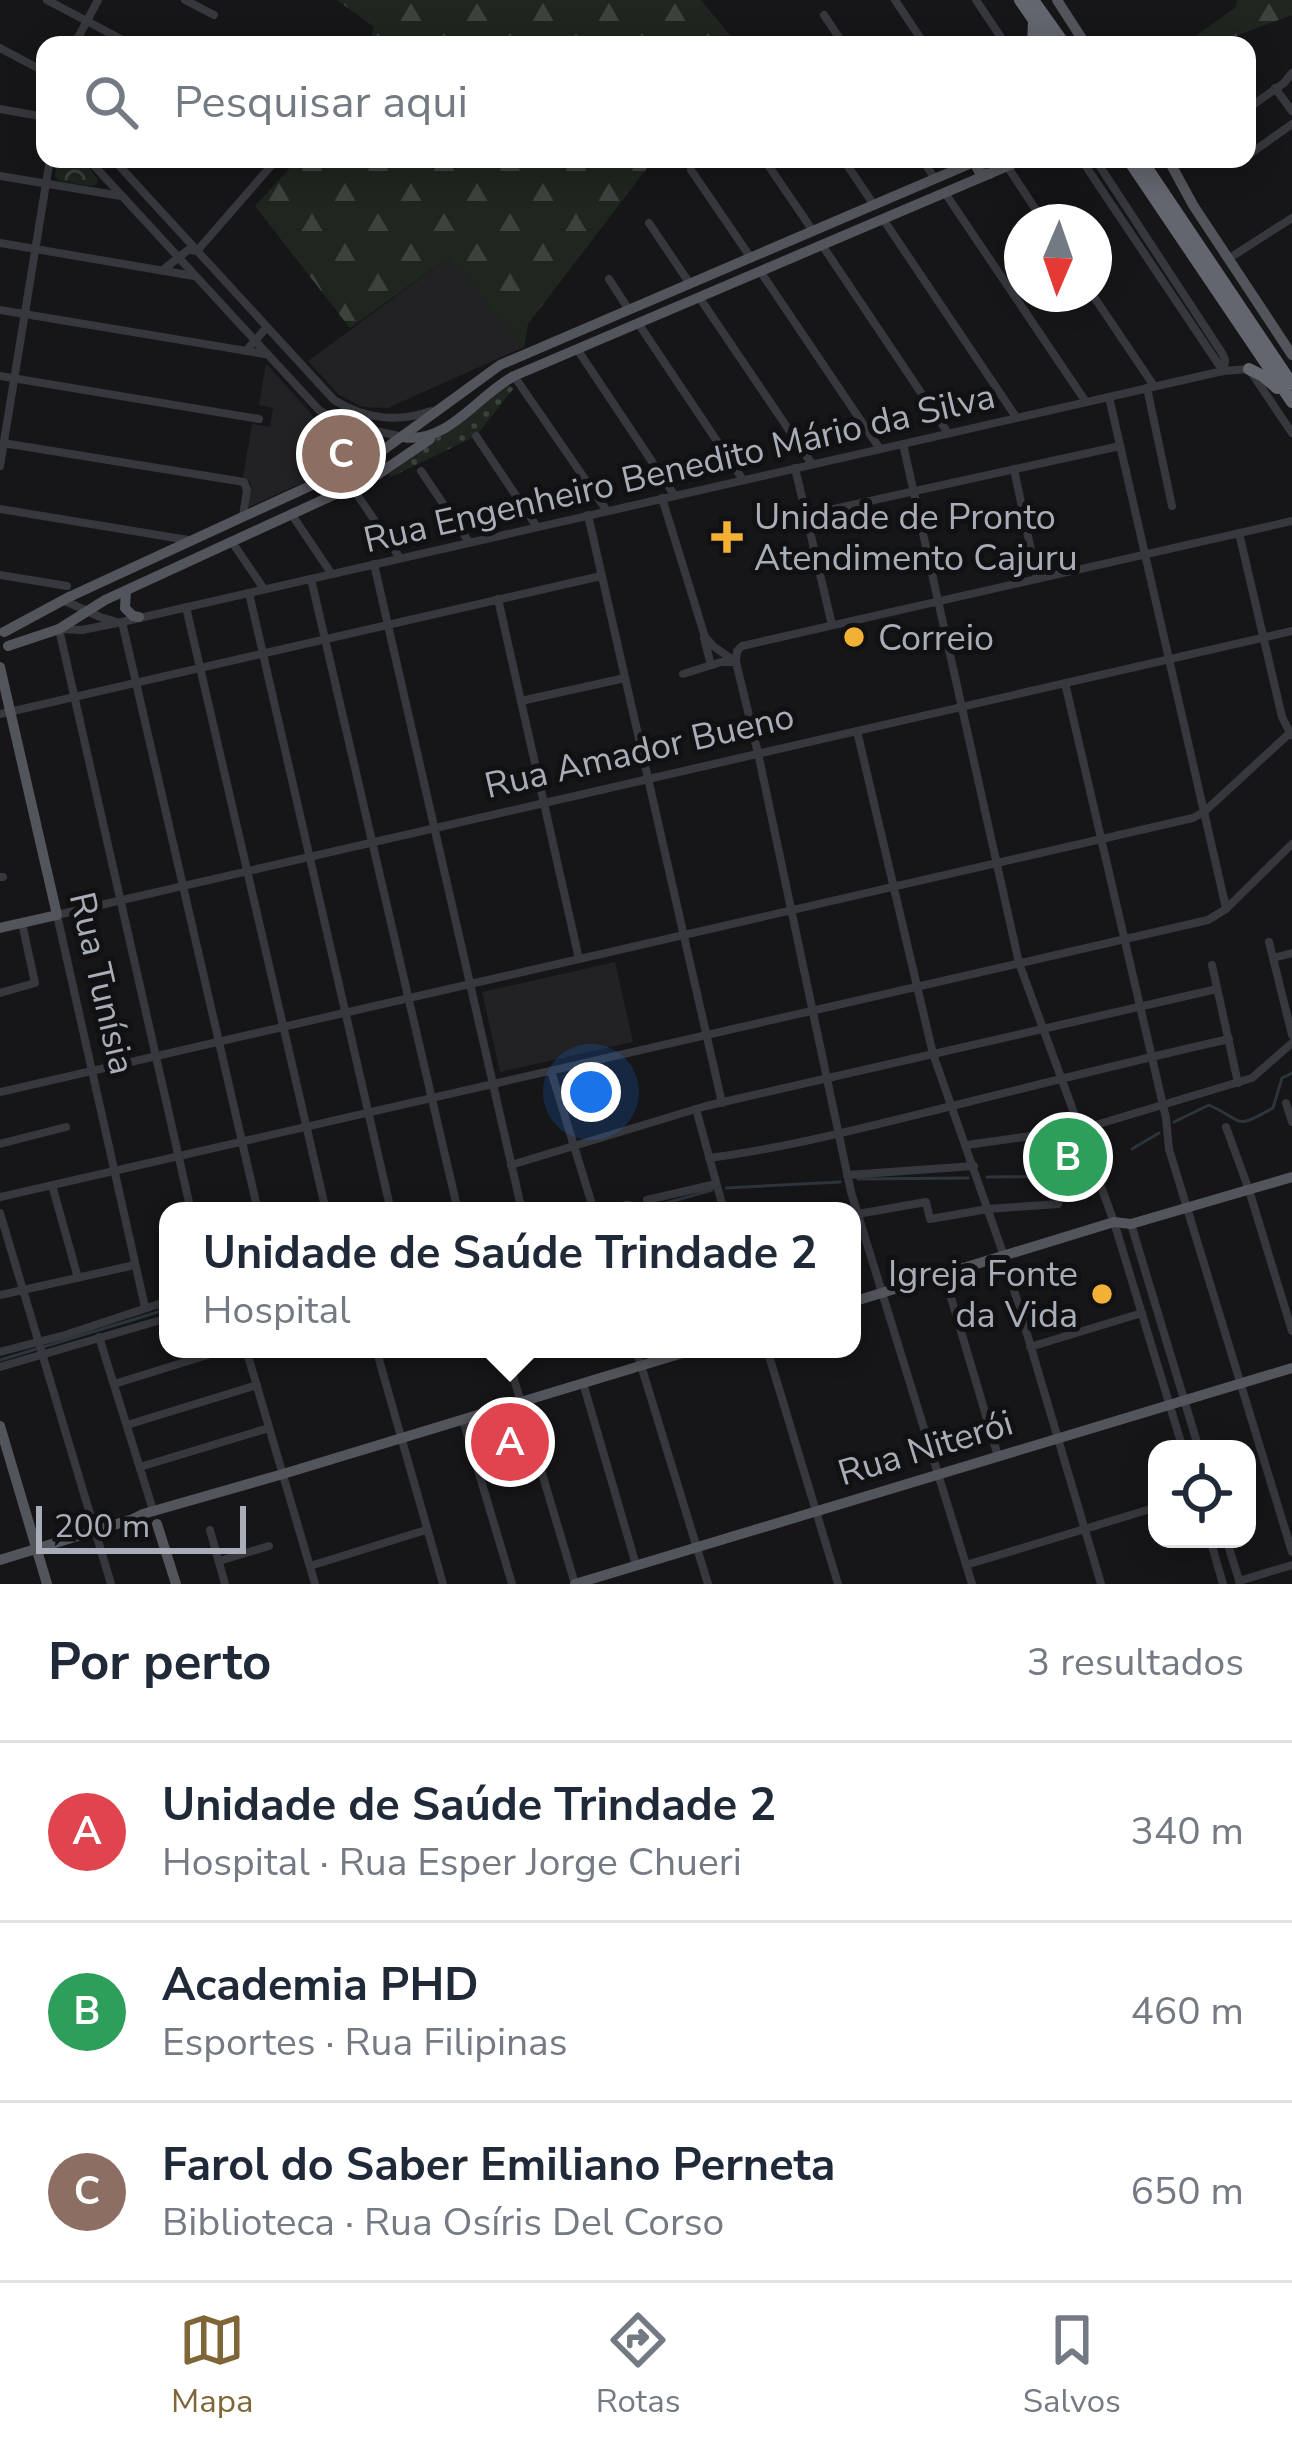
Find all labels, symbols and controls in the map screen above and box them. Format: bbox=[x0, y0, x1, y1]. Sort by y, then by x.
search box bbox=[36, 36, 1256, 168]
icon: search bbox=[78, 69, 144, 135]
text: Pesquisar aqui bbox=[174, 72, 468, 133]
north arrow bbox=[1004, 204, 1112, 312]
street label: Rua Engenheiro Benedito Mário da Silva bbox=[359, 372, 1000, 565]
pin: C bbox=[302, 409, 380, 499]
place label: Unidade de Pronto Atendimento Cajuru bbox=[754, 493, 1078, 583]
marker: Unidade de Pronto Atendimento Cajuru bbox=[711, 521, 743, 553]
place label: Correio bbox=[878, 614, 994, 663]
marker: Correio bbox=[841, 624, 867, 650]
street label: Rua Amador Bueno bbox=[480, 692, 799, 811]
street label: Rua Tunísia bbox=[57, 887, 146, 1079]
your location bbox=[561, 1062, 621, 1122]
pin: B bbox=[1029, 1112, 1107, 1202]
popup bbox=[159, 1202, 861, 1358]
text: Unidade de Saúde Trindade 2 bbox=[203, 1223, 817, 1284]
place label: Igreja Fonte da Vida bbox=[888, 1250, 1078, 1340]
marker: Igreja Fonte da Vida bbox=[1089, 1281, 1115, 1307]
text: Hospital bbox=[203, 1284, 351, 1337]
pin: A bbox=[471, 1397, 549, 1487]
street label: Rua Niterói bbox=[832, 1399, 1019, 1498]
map controls bbox=[1148, 1440, 1256, 1548]
button: locate bbox=[1148, 1440, 1256, 1548]
scale bar bbox=[36, 1500, 246, 1553]
text: 200 m bbox=[54, 1504, 150, 1549]
text: Por perto bbox=[48, 1627, 271, 1697]
text: 3 resultados bbox=[1027, 1636, 1244, 1689]
text: Unidade de Saúde Trindade 2 bbox=[162, 1775, 776, 1836]
text: A bbox=[72, 1805, 102, 1858]
text: 340 m bbox=[1130, 1805, 1244, 1858]
text: Hospital · Rua Esper Jorge Chueri bbox=[162, 1836, 742, 1889]
text: Academia PHD bbox=[162, 1955, 479, 2016]
text: B bbox=[74, 1985, 100, 2038]
text: 460 m bbox=[1130, 1985, 1244, 2038]
text: Esportes · Rua Filipinas bbox=[162, 2016, 568, 2069]
text: Farol do Saber Emiliano Perneta bbox=[162, 2135, 835, 2196]
text: C bbox=[74, 2165, 100, 2218]
text: 650 m bbox=[1130, 2165, 1244, 2218]
text: Biblioteca · Rua Osíris Del Corso bbox=[162, 2196, 724, 2249]
tab: Mapa bbox=[171, 2307, 254, 2424]
tab: Rotas bbox=[596, 2307, 681, 2424]
tab: Salvos bbox=[1023, 2307, 1121, 2424]

